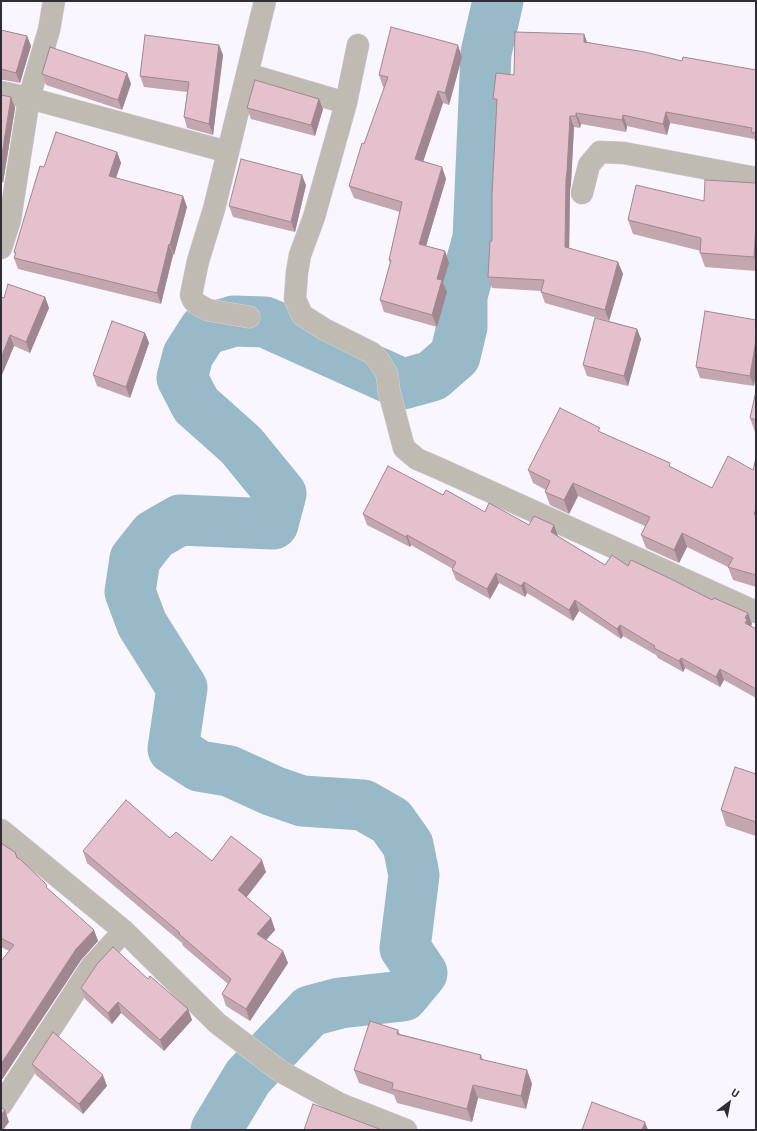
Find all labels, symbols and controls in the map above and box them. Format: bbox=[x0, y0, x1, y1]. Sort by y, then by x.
north arrow bbox=[709, 1083, 749, 1123]
text: U bbox=[729, 1085, 742, 1100]

